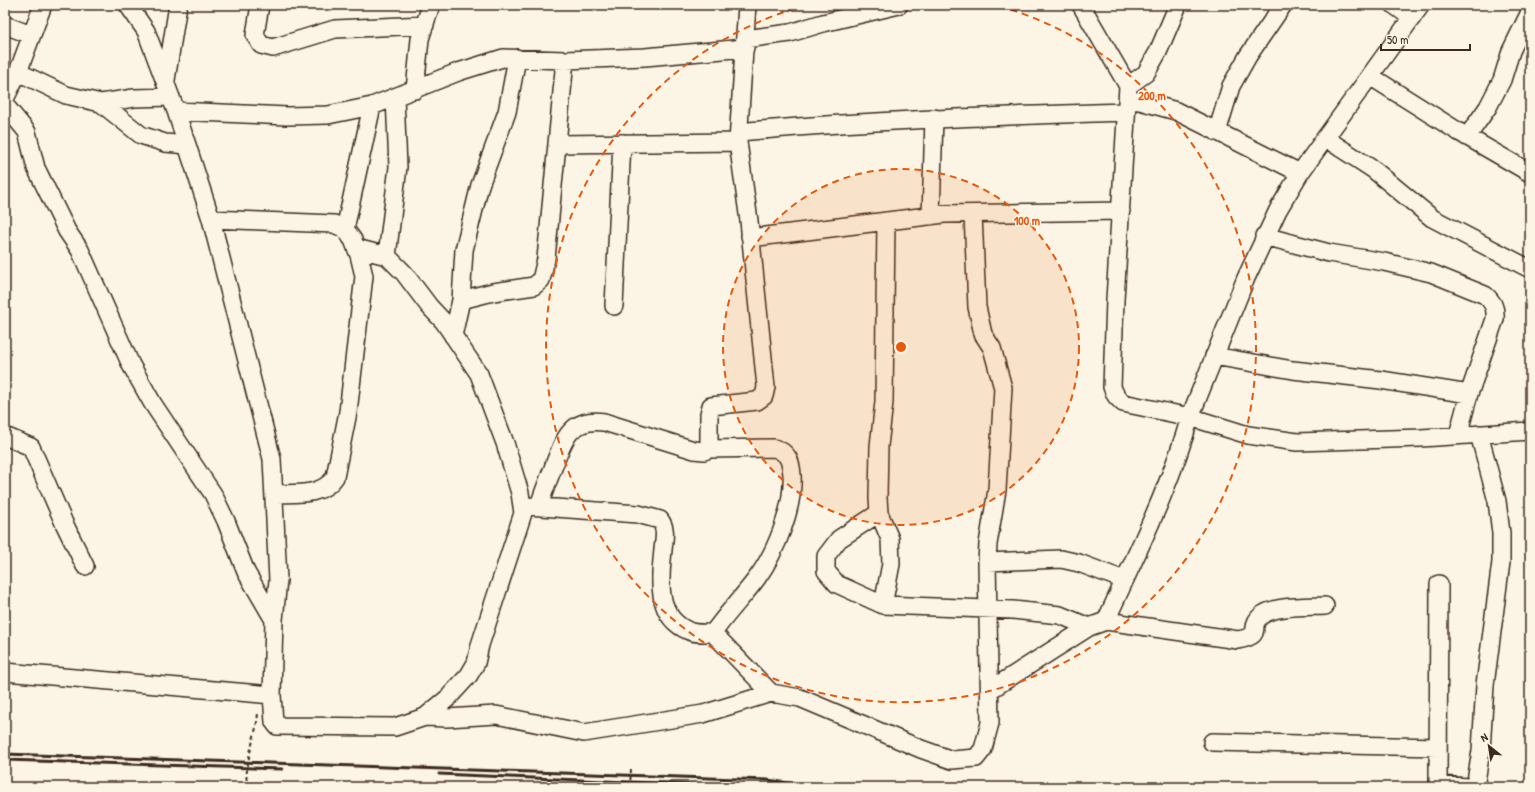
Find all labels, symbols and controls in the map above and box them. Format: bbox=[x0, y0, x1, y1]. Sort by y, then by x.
scale bar bbox=[1381, 26, 1470, 52]
text: 50 m bbox=[1387, 31, 1408, 48]
text: 200 m bbox=[1138, 87, 1166, 104]
text: 100 m bbox=[1014, 212, 1040, 229]
centre of rings bbox=[894, 340, 908, 354]
north arrow bbox=[1469, 726, 1509, 766]
text: N bbox=[1478, 730, 1490, 745]

